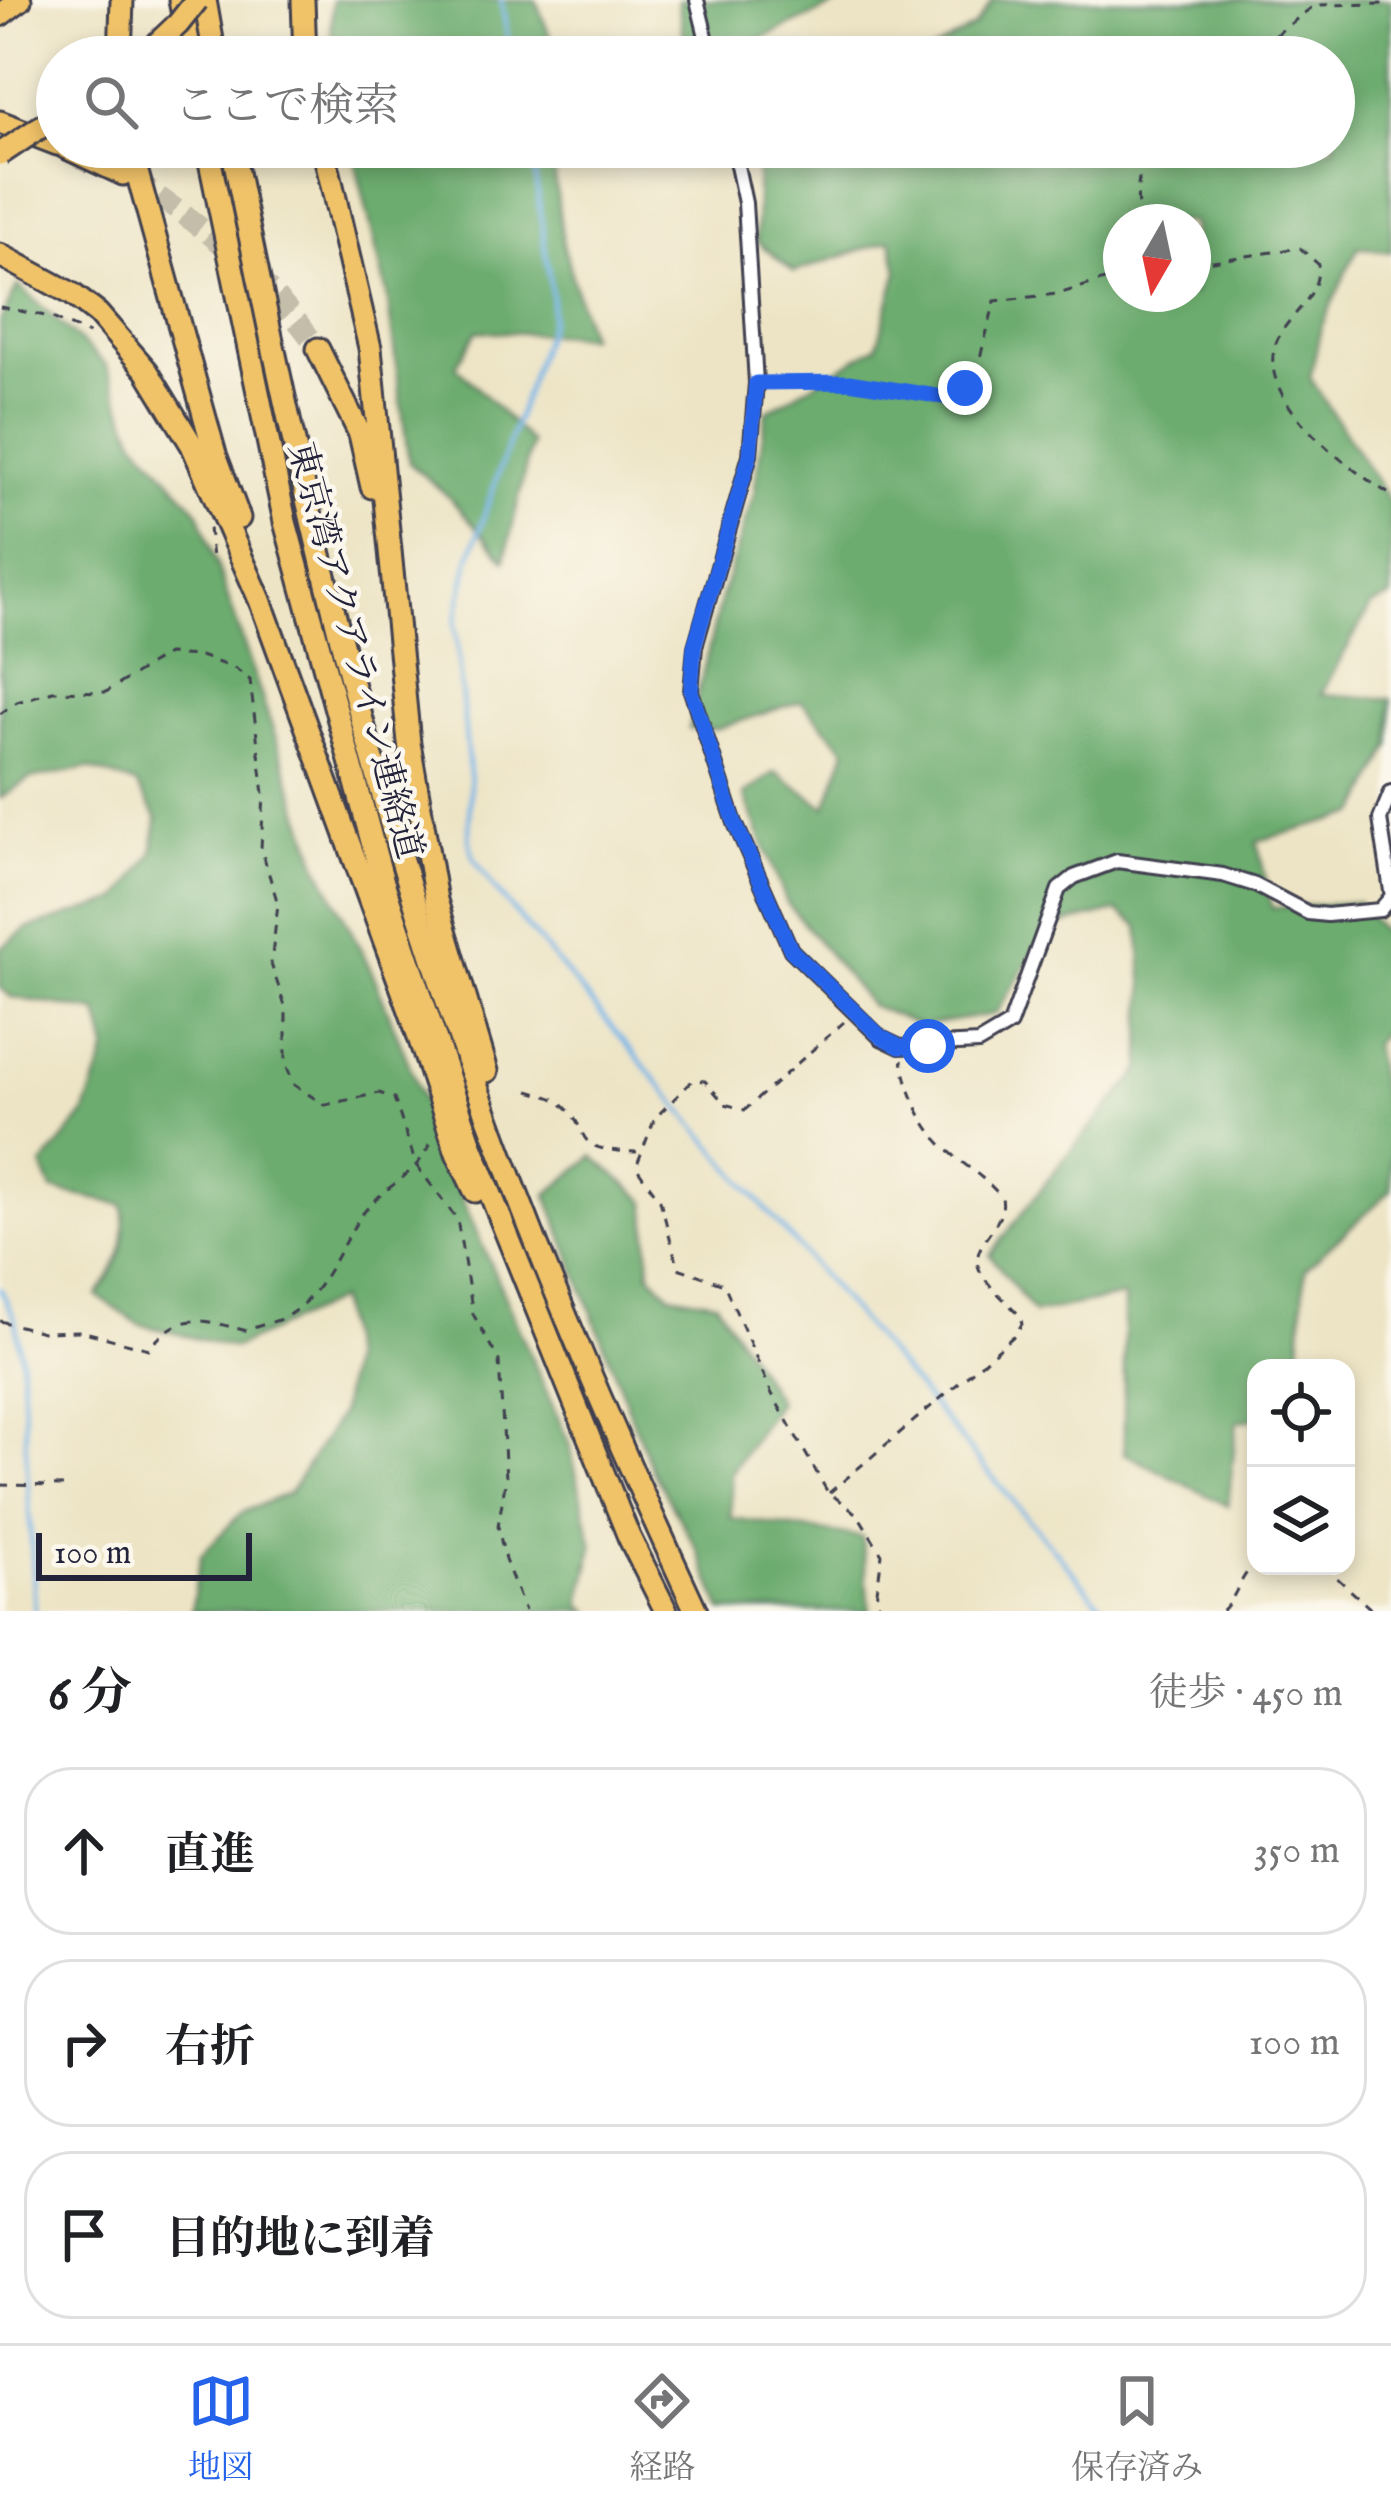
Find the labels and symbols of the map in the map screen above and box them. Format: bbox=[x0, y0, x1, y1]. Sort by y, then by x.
north arrow bbox=[1103, 204, 1211, 312]
route end bbox=[938, 361, 992, 415]
street label: 東京湾アクアライン連絡道 bbox=[276, 437, 432, 864]
route start bbox=[901, 1019, 955, 1073]
scale bar bbox=[36, 1527, 252, 1580]

